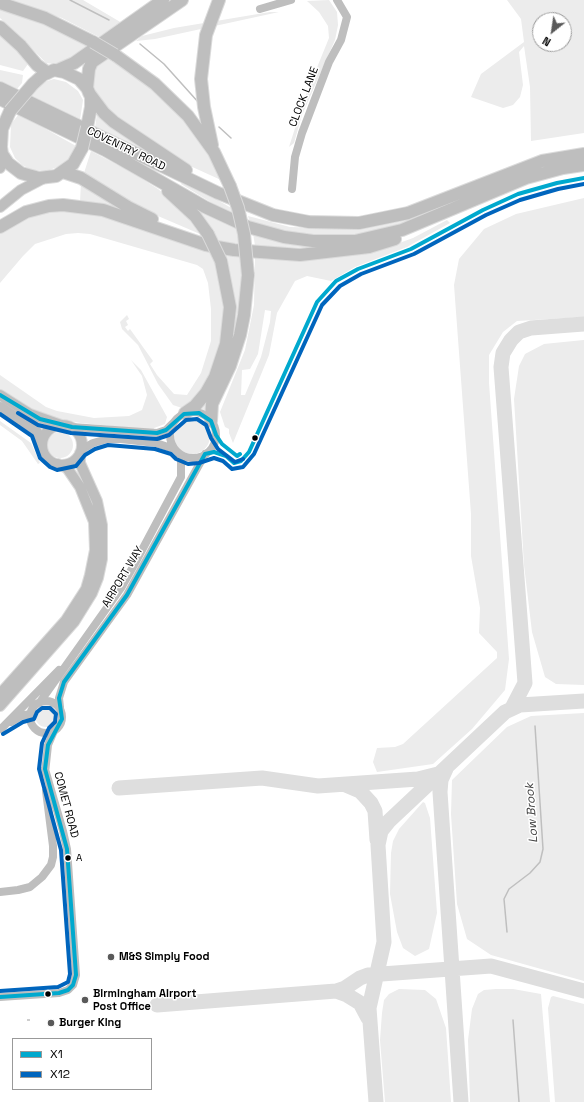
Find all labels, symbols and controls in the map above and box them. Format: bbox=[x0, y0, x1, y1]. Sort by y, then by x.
north arrow bbox=[532, 12, 572, 52]
text: N bbox=[540, 34, 553, 49]
street label: CLOCK LANE bbox=[287, 65, 321, 129]
street label: COVENTRY ROAD bbox=[85, 124, 167, 174]
unlabelled marker bbox=[250, 433, 260, 443]
street label: AIRPORT WAY bbox=[100, 544, 146, 610]
street label: COMET ROAD bbox=[51, 771, 81, 839]
water label: Low Brook bbox=[523, 783, 541, 843]
place label: A bbox=[76, 852, 82, 864]
marker: A bbox=[63, 853, 73, 863]
place label: M&S Simply Food bbox=[119, 950, 209, 964]
marker: M&S Simply Food bbox=[106, 952, 116, 962]
place label: Birmingham Airport Post Office bbox=[93, 987, 196, 1013]
unlabelled marker bbox=[43, 989, 53, 999]
marker: Birmingham Airport Post Office bbox=[80, 995, 90, 1005]
place label: Burger King bbox=[59, 1016, 121, 1030]
marker: Burger King bbox=[46, 1018, 56, 1028]
legend bbox=[12, 1038, 152, 1090]
text: X1 bbox=[50, 1046, 63, 1062]
text: X12 bbox=[50, 1066, 70, 1082]

